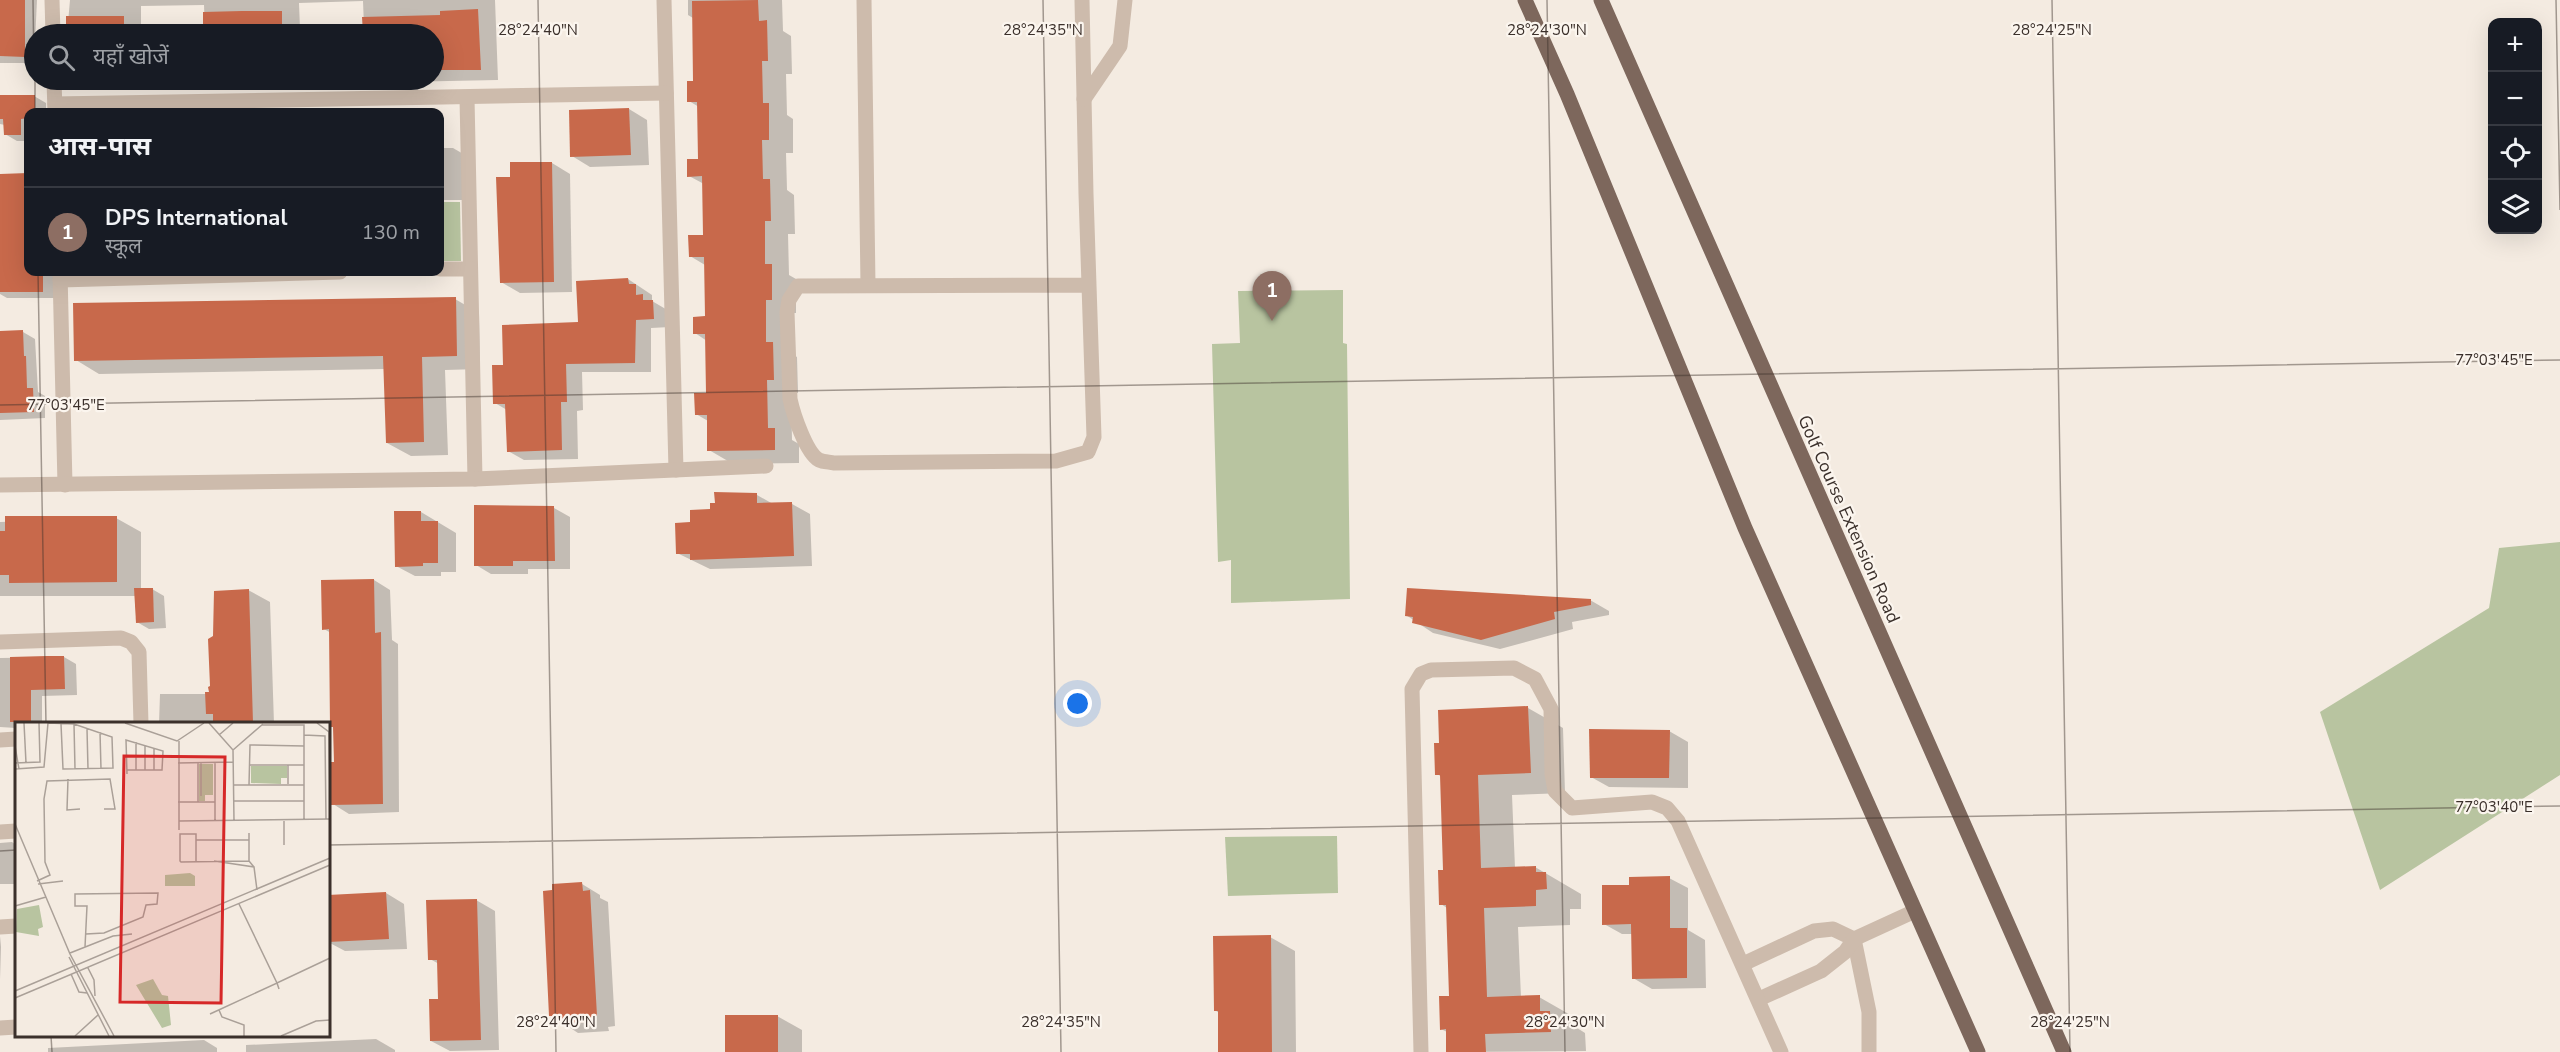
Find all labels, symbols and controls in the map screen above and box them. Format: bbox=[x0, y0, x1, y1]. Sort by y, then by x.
map controls bbox=[2488, 18, 2542, 234]
button: + bbox=[2488, 18, 2542, 72]
text: 28°24'40"N bbox=[498, 20, 578, 40]
text: 28°24'35"N bbox=[1003, 20, 1083, 40]
text: 28°24'30"N bbox=[1507, 20, 1587, 40]
text: 28°24'25"N bbox=[2012, 20, 2092, 40]
search box bbox=[24, 24, 444, 90]
icon: search bbox=[45, 41, 78, 74]
text: यहाँ खोजें bbox=[93, 42, 169, 72]
button: − bbox=[2488, 72, 2542, 126]
button: locate bbox=[2488, 126, 2542, 180]
text: आस-पास bbox=[48, 129, 151, 164]
button: layers bbox=[2488, 180, 2542, 234]
text: DPS International bbox=[105, 203, 287, 233]
text: 1 bbox=[62, 219, 74, 246]
text: 130 m bbox=[362, 219, 420, 246]
text: स्कूल bbox=[105, 233, 142, 260]
pin: 1 bbox=[1252, 272, 1292, 321]
text: 77°03'45"E bbox=[2455, 350, 2533, 370]
text: 77°03'45"E bbox=[27, 395, 105, 415]
street label: Golf Course Extension Road bbox=[1792, 411, 1906, 627]
your location bbox=[1063, 689, 1092, 718]
inset map bbox=[15, 722, 330, 1037]
text: 77°03'40"E bbox=[2455, 797, 2533, 817]
text: 28°24'40"N bbox=[516, 1012, 596, 1032]
text: 28°24'35"N bbox=[1021, 1012, 1101, 1032]
text: 28°24'30"N bbox=[1525, 1012, 1605, 1032]
text: 28°24'25"N bbox=[2030, 1012, 2110, 1032]

